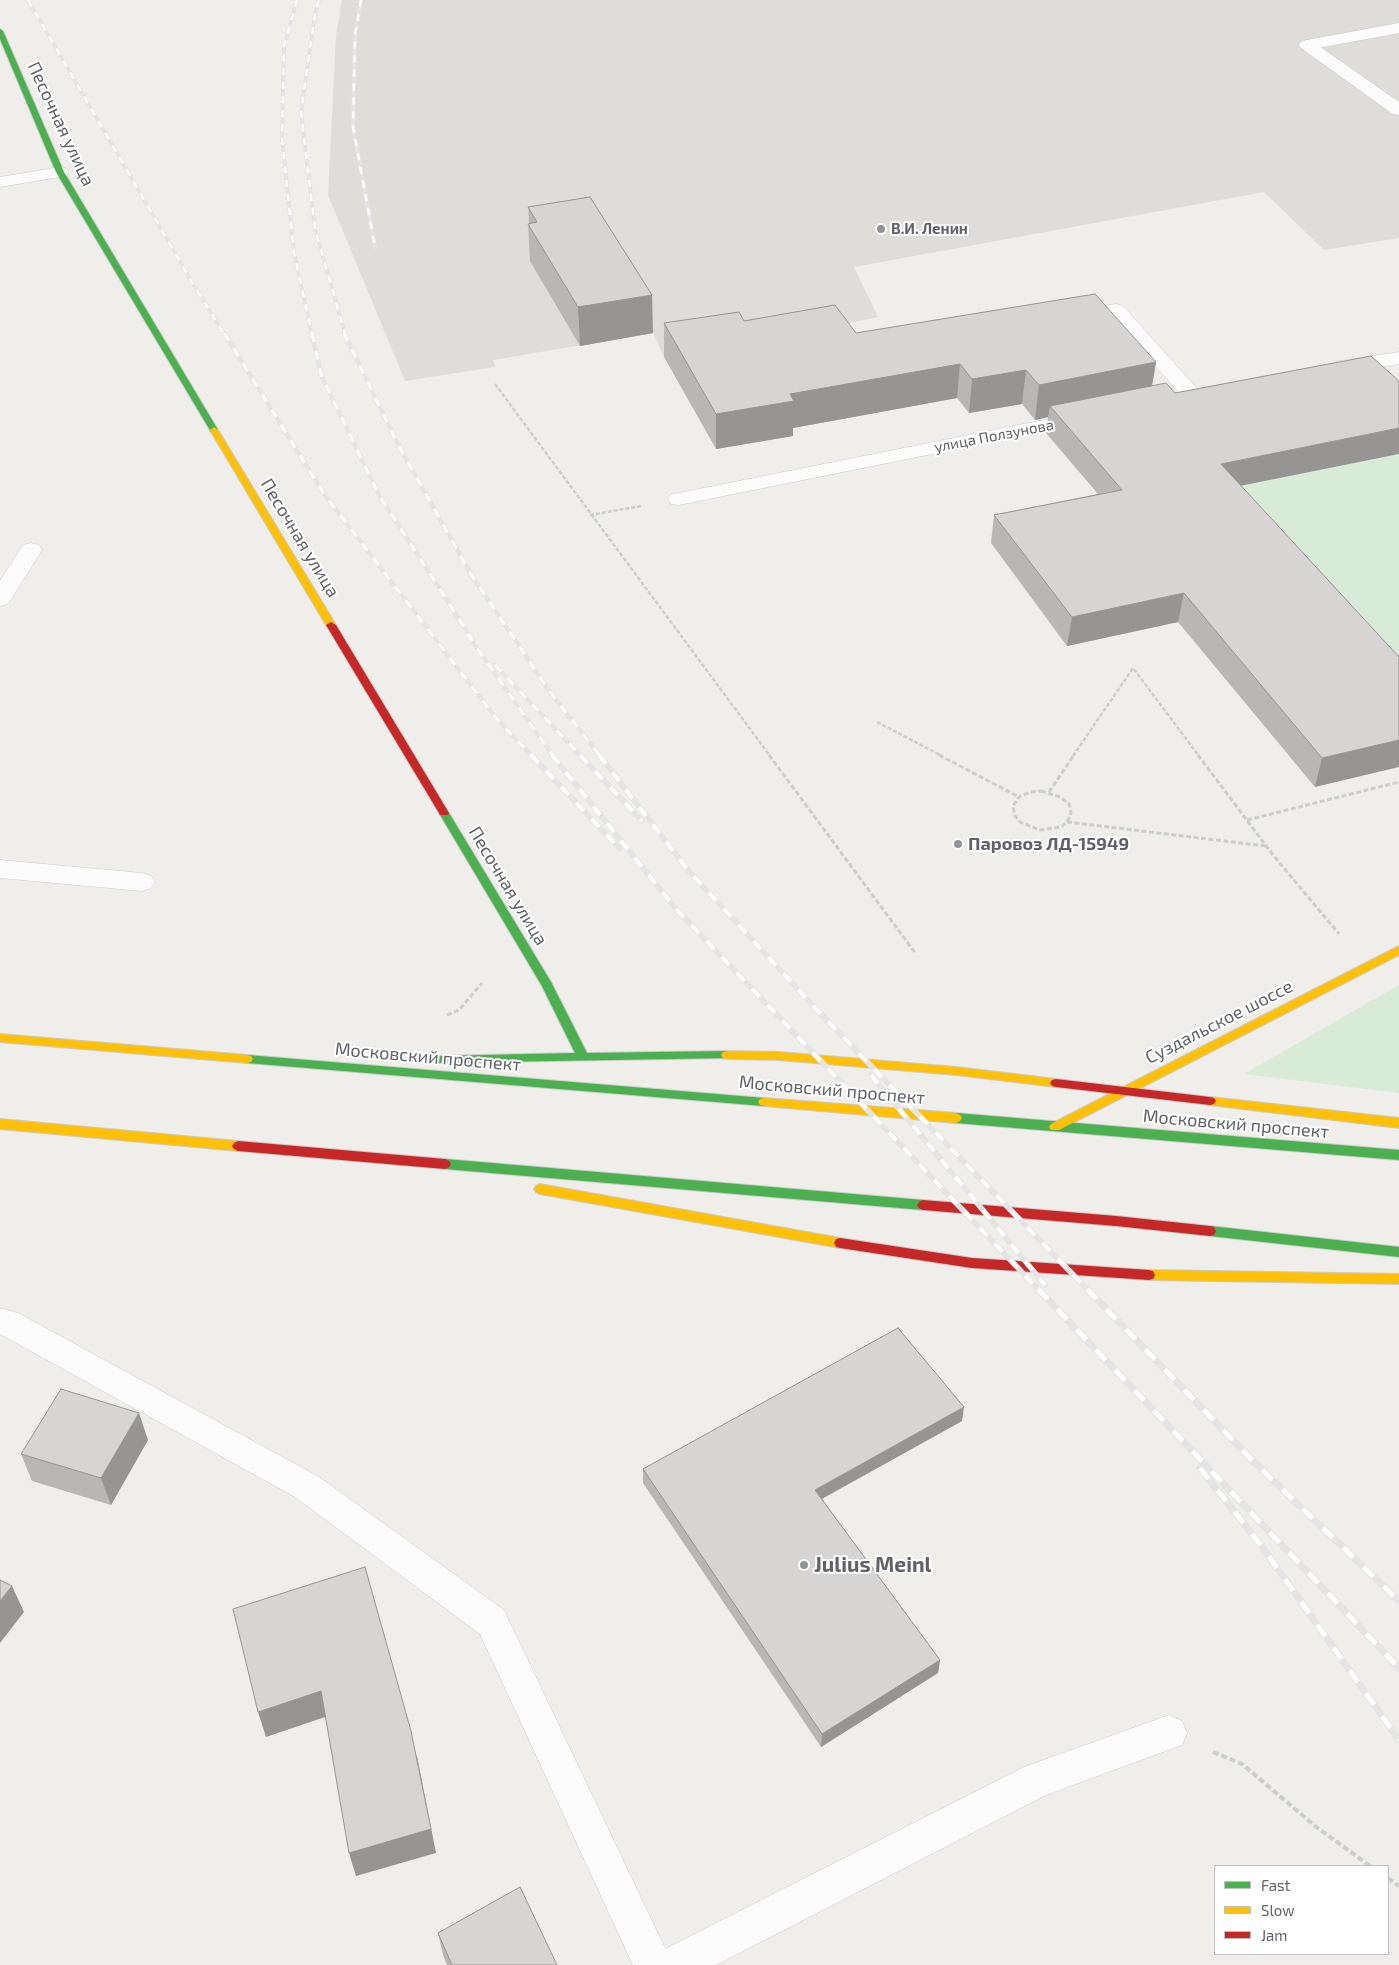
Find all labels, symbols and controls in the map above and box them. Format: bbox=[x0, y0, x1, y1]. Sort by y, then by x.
street label: Песочная улица bbox=[23, 58, 99, 190]
place label: В.И. Ленин bbox=[891, 220, 968, 238]
marker: В.И. Ленин bbox=[875, 223, 887, 235]
street label: улица Ползунова bbox=[933, 416, 1055, 456]
street label: Песочная улица bbox=[256, 475, 344, 601]
street label: Песочная улица bbox=[464, 823, 552, 949]
place label: Паровоз ЛД-15949 bbox=[968, 833, 1129, 855]
marker: Паровоз ЛД-15949 bbox=[952, 838, 964, 850]
street label: Суздальское шоссе bbox=[1142, 975, 1296, 1069]
street label: Московский проспект bbox=[334, 1038, 522, 1076]
street label: Московский проспект bbox=[738, 1071, 926, 1109]
street label: Московский проспект bbox=[1142, 1105, 1330, 1143]
place label: Julius Meinl bbox=[814, 1552, 931, 1578]
marker: Julius Meinl bbox=[798, 1559, 810, 1571]
legend bbox=[1214, 1865, 1389, 1955]
text: Fast bbox=[1261, 1876, 1290, 1894]
text: Slow bbox=[1261, 1901, 1295, 1919]
text: Jam bbox=[1261, 1926, 1287, 1944]

